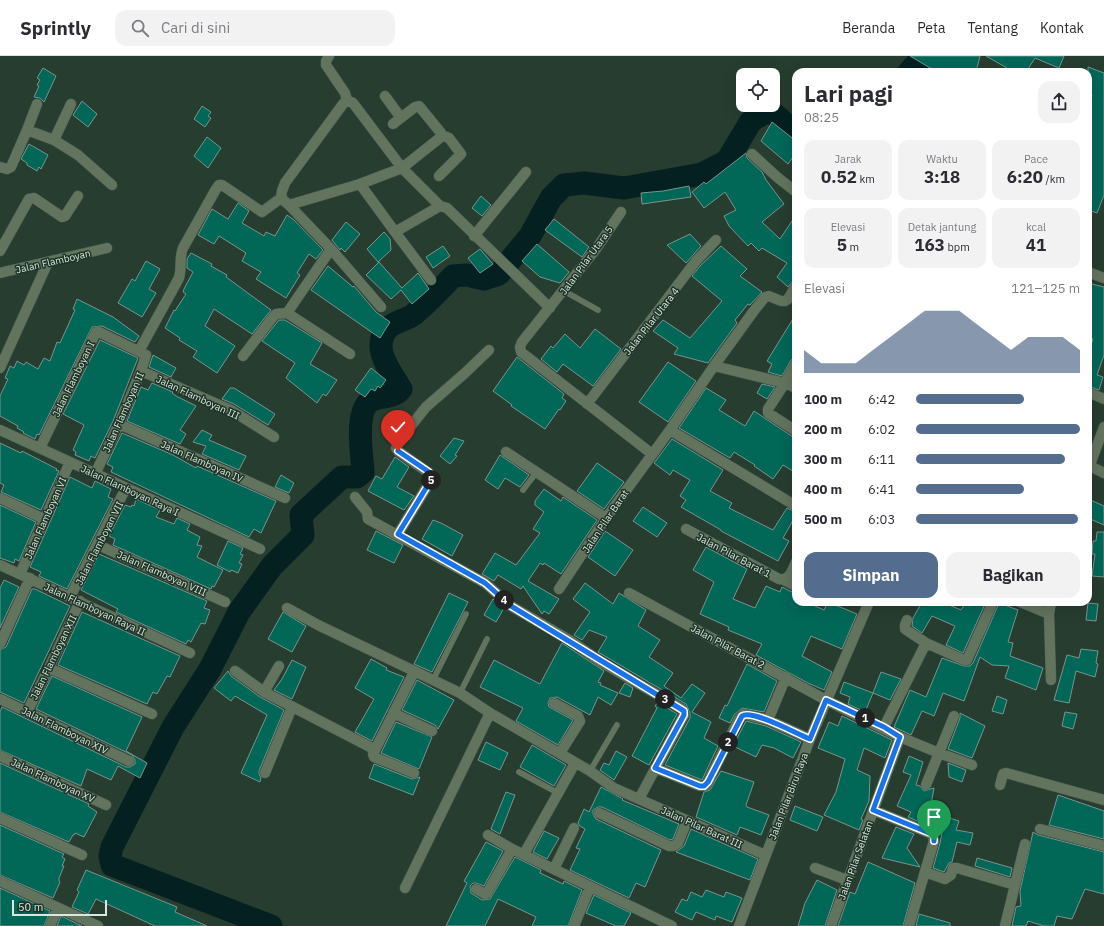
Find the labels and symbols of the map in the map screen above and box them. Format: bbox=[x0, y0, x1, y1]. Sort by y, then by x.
street label: Jalan Pilar Utara 5 bbox=[557, 223, 616, 297]
street label: Jalan Flamboyan bbox=[15, 247, 92, 276]
street label: Jalan Pilar Utara 4 bbox=[621, 285, 682, 358]
street label: Jalan Flamboyan I bbox=[50, 339, 97, 419]
street label: Jalan Flamboyan II bbox=[100, 370, 147, 454]
street label: Jalan Flamboyan III bbox=[154, 372, 242, 422]
pin bbox=[381, 410, 415, 451]
street label: Jalan Flamboyan IV bbox=[159, 438, 245, 485]
street label: Jalan Flamboyan Raya I bbox=[79, 462, 181, 519]
pin: 5 bbox=[421, 470, 441, 490]
street label: Jalan Flamboyan VI bbox=[22, 475, 69, 561]
street label: Jalan Pilar Barat bbox=[579, 487, 632, 555]
street label: Jalan Flamboyan VII bbox=[73, 499, 126, 587]
street label: Jalan Pilar Barat 1 bbox=[695, 530, 773, 580]
street label: Jalan Flamboyan VIII bbox=[115, 548, 209, 599]
street label: Jalan Flamboyan Raya II bbox=[42, 580, 148, 639]
pin: 4 bbox=[494, 590, 514, 610]
street label: Jalan Flamboyan XII bbox=[27, 613, 80, 702]
street label: Jalan Pilar Barat 2 bbox=[689, 621, 767, 671]
pin: 3 bbox=[655, 689, 675, 709]
street label: Jalan Flamboyan XIV bbox=[19, 704, 110, 757]
pin: 1 bbox=[855, 708, 875, 728]
pin: 2 bbox=[718, 732, 738, 752]
street label: Jalan Pilar Biru Raya bbox=[766, 750, 811, 841]
street label: Jalan Flamboyan XV bbox=[9, 755, 97, 806]
pin bbox=[917, 800, 951, 841]
street label: Jalan Pilar Barat III bbox=[659, 804, 745, 851]
street label: Jalan Pilar Selatan bbox=[835, 819, 876, 901]
scale bar bbox=[12, 898, 107, 917]

